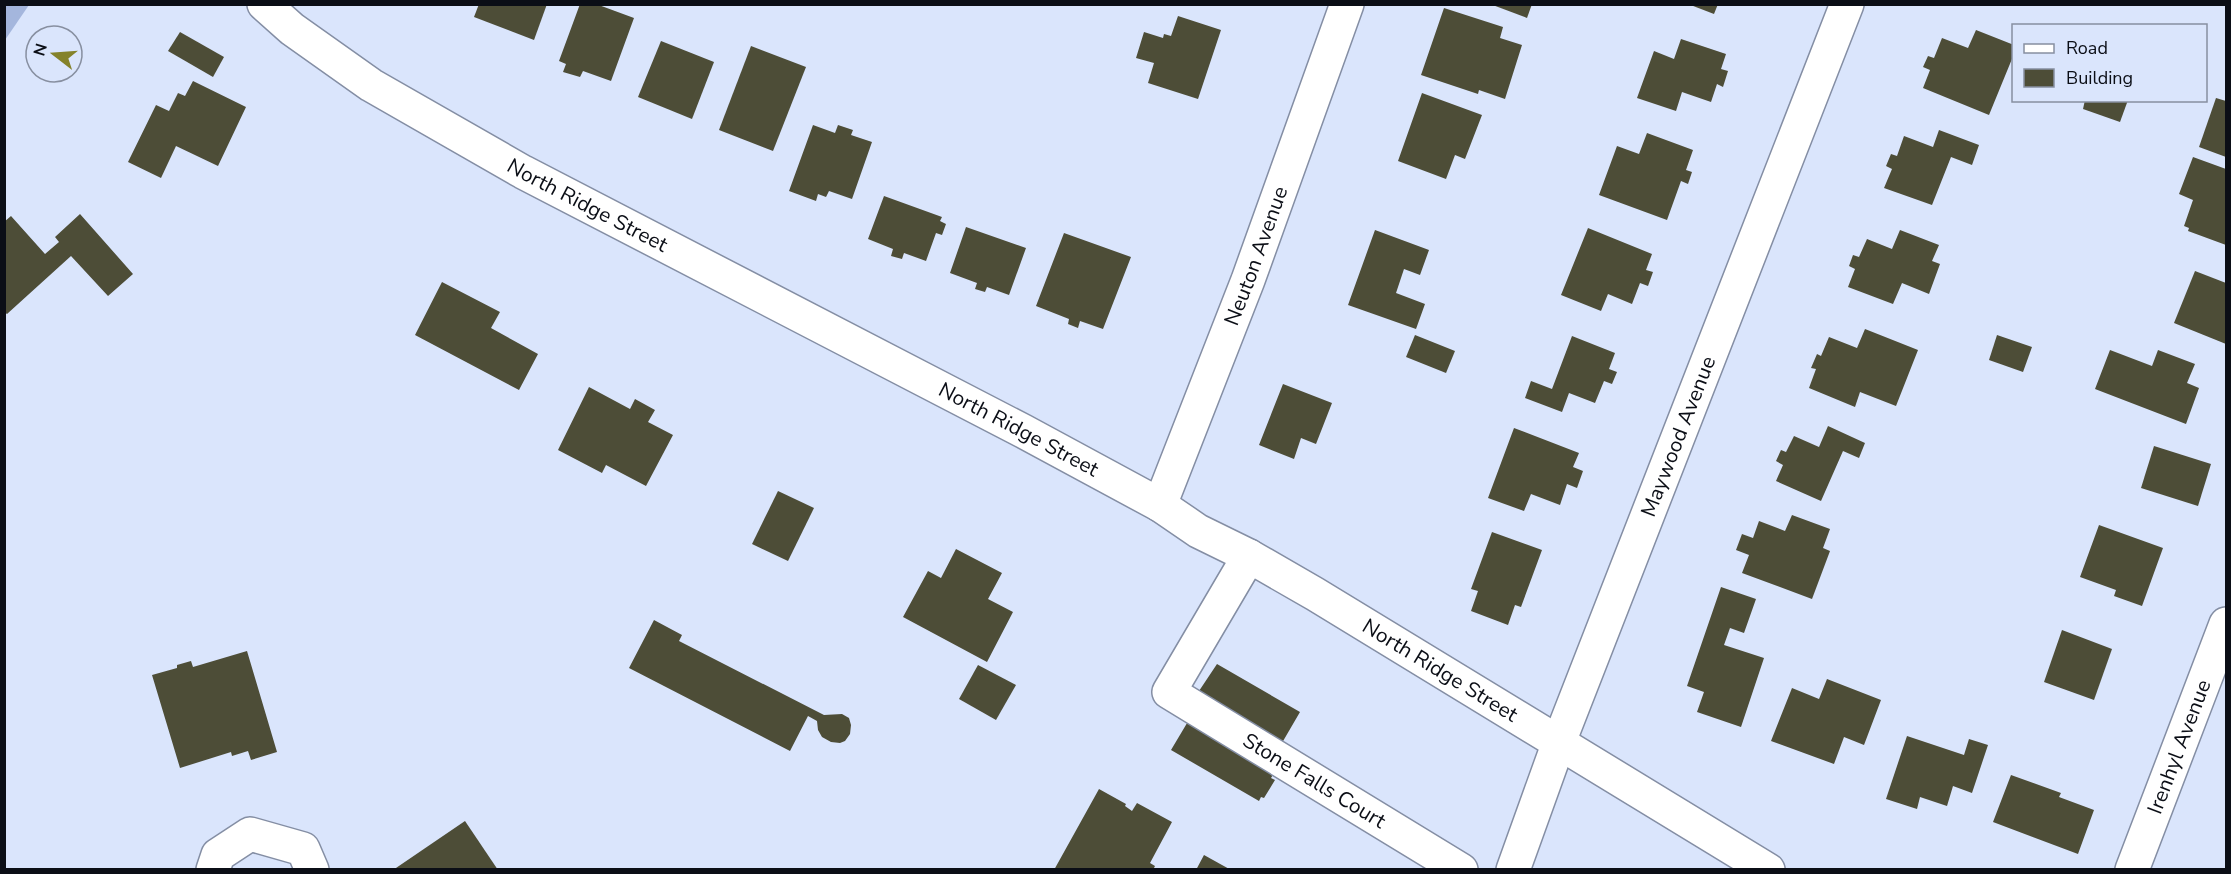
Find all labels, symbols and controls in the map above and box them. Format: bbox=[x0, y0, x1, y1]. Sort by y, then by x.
north arrow bbox=[24, 24, 84, 84]
legend bbox=[2012, 24, 2207, 102]
text: Road bbox=[2066, 36, 2108, 60]
text: N bbox=[28, 41, 53, 59]
text: Building bbox=[2066, 66, 2133, 90]
street label: North Ridge Street bbox=[502, 152, 673, 259]
street label: Neuton Avenue bbox=[1218, 182, 1294, 330]
street label: Maywood Avenue bbox=[1634, 352, 1722, 521]
street label: North Ridge Street bbox=[934, 376, 1104, 484]
street label: North Ridge Street bbox=[1357, 612, 1524, 729]
street label: Irenhyl Avenue bbox=[2141, 676, 2217, 818]
street label: Stone Falls Court bbox=[1238, 726, 1392, 835]

